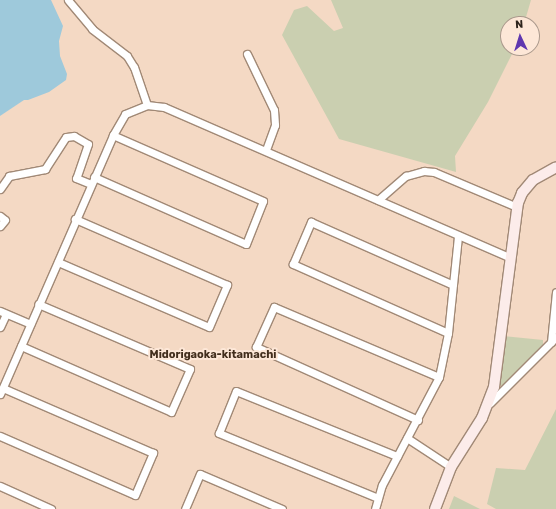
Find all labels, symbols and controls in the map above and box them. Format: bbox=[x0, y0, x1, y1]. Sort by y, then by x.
north arrow bbox=[500, 16, 540, 56]
text: N bbox=[515, 18, 524, 31]
district label: Midorigaoka-kitamachi bbox=[150, 348, 276, 362]

